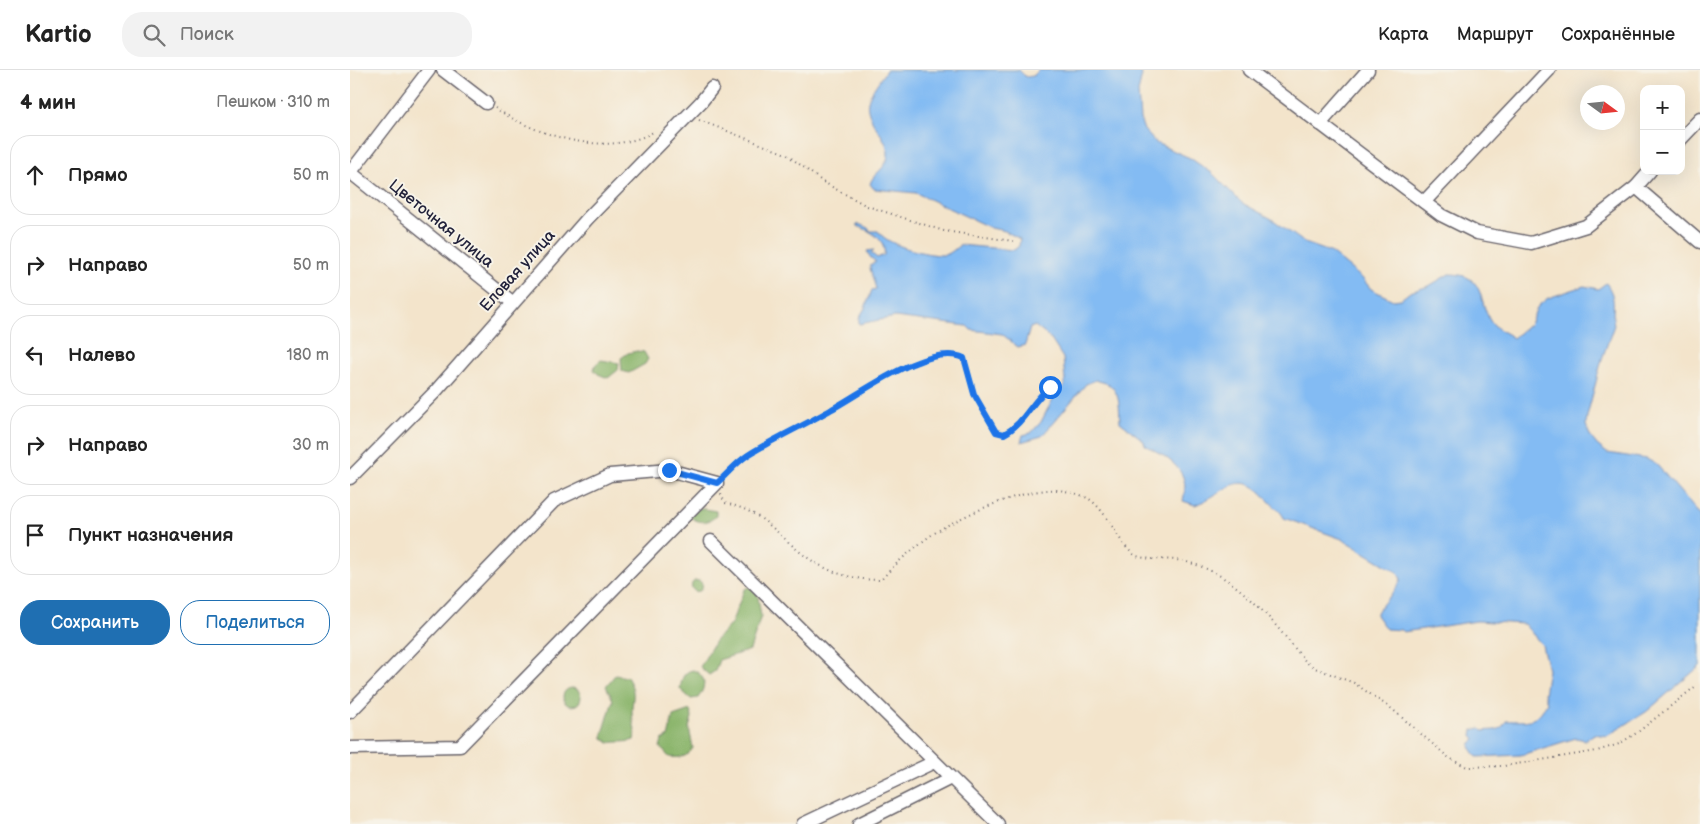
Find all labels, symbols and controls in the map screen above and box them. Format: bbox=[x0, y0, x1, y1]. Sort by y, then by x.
search box bbox=[122, 12, 472, 57]
text: Kartio bbox=[25, 20, 92, 49]
icon: search bbox=[140, 21, 168, 49]
text: Поиск bbox=[180, 23, 234, 46]
text: Карта bbox=[1378, 24, 1429, 45]
text: Маршрут bbox=[1457, 24, 1533, 45]
text: Сохранённые bbox=[1561, 24, 1675, 45]
north arrow bbox=[1580, 85, 1625, 130]
map controls bbox=[1640, 85, 1685, 175]
button: + bbox=[1640, 85, 1685, 130]
text: 4 мин bbox=[20, 90, 76, 115]
text: Пешком · 310 m bbox=[216, 93, 330, 112]
button: − bbox=[1640, 130, 1685, 175]
icon: ahead bbox=[21, 161, 49, 189]
text: Прямо bbox=[68, 164, 128, 187]
text: 50 m bbox=[293, 166, 329, 185]
street label: Цветочная улица bbox=[385, 176, 498, 272]
street label: Еловая улица bbox=[476, 226, 560, 316]
icon: right bbox=[21, 251, 49, 279]
text: Направо bbox=[68, 254, 148, 277]
text: 50 m bbox=[293, 256, 329, 275]
icon: left bbox=[21, 341, 49, 369]
text: Налево bbox=[68, 344, 135, 367]
text: 180 m bbox=[287, 346, 329, 365]
route start bbox=[1039, 376, 1062, 399]
icon: right bbox=[21, 431, 49, 459]
text: Направо bbox=[68, 434, 148, 457]
text: 30 m bbox=[292, 436, 329, 455]
route end bbox=[658, 459, 681, 482]
icon: arrive bbox=[21, 521, 49, 549]
text: Пункт назначения bbox=[68, 524, 233, 547]
button: Сохранить bbox=[20, 600, 170, 645]
button: Поделиться bbox=[180, 600, 330, 645]

